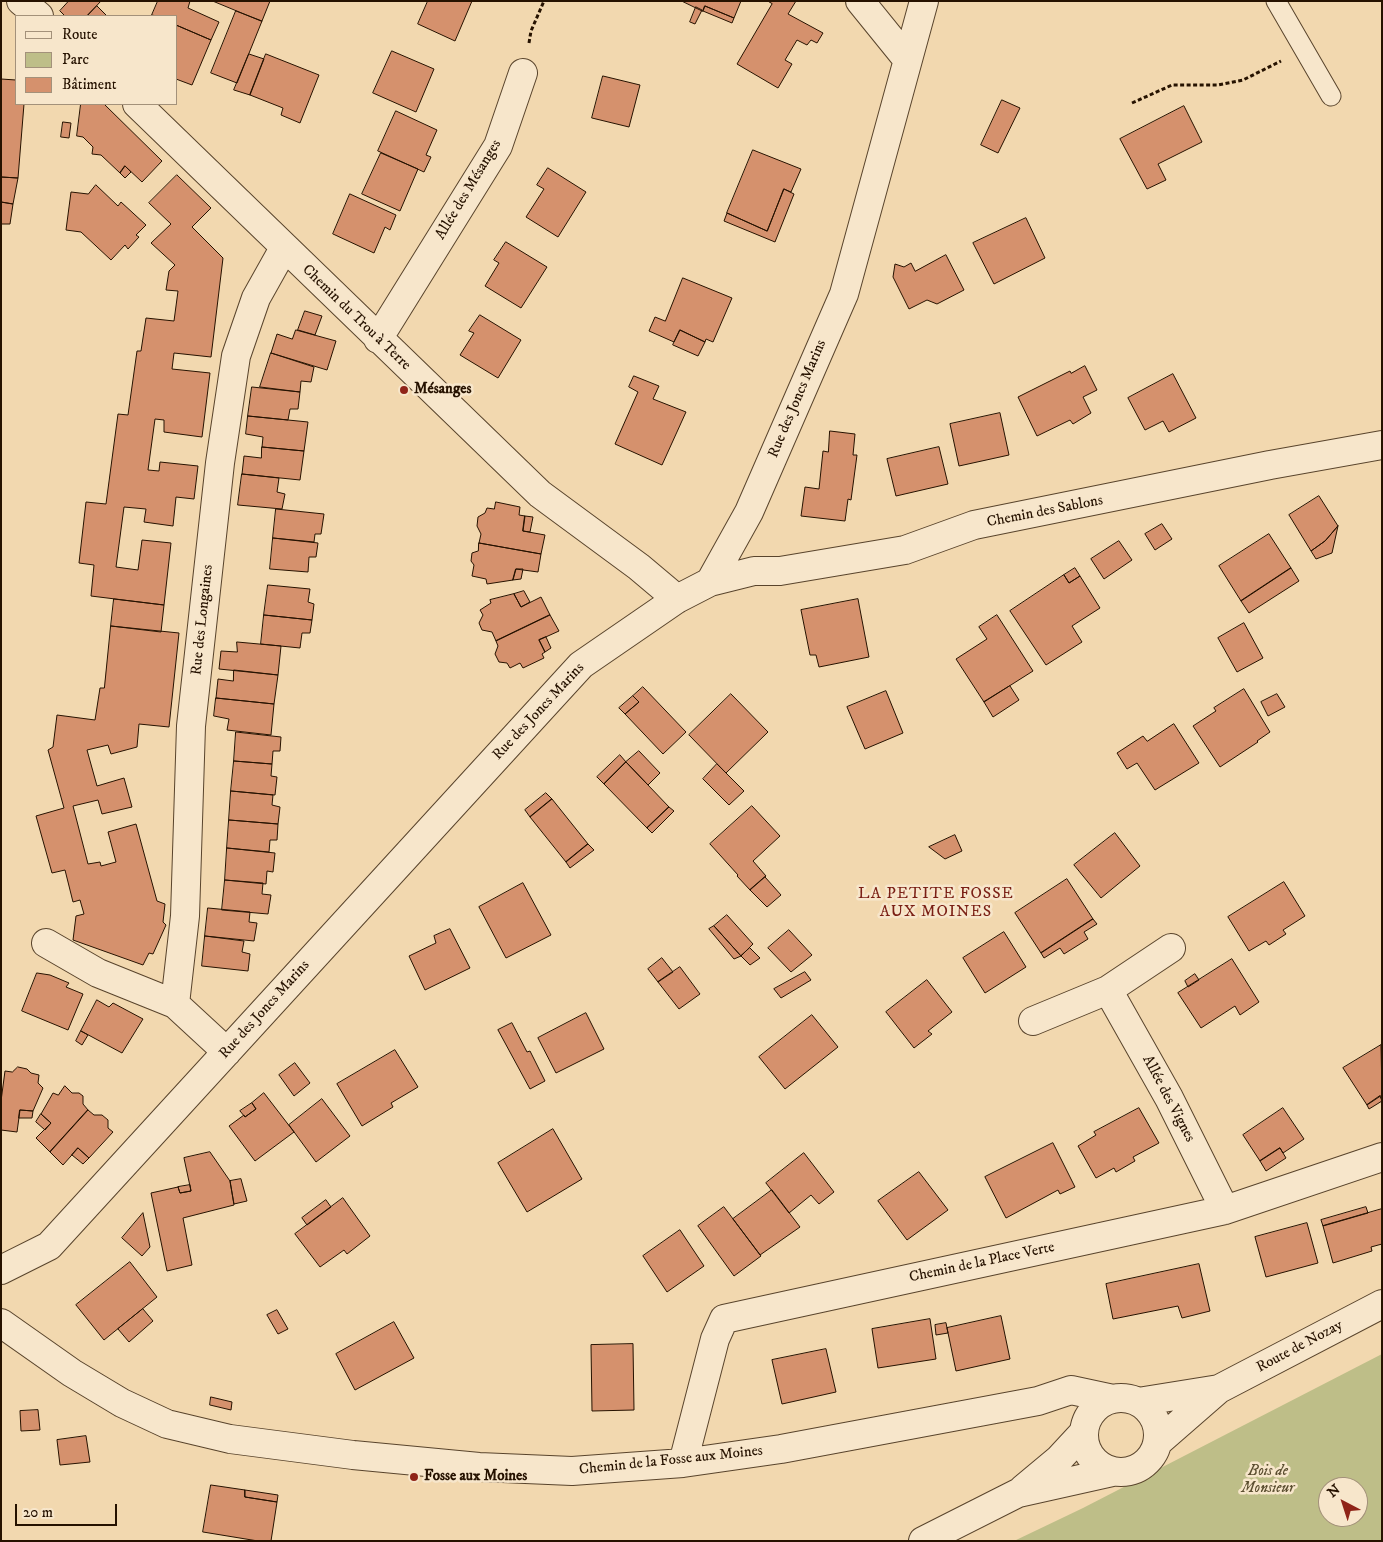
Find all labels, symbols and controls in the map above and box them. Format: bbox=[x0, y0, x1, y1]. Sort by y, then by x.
legend bbox=[15, 15, 178, 105]
text: Route bbox=[62, 25, 97, 44]
text: Parc bbox=[62, 50, 89, 69]
text: Bâtiment bbox=[62, 75, 117, 94]
street label: Allée des Mésanges bbox=[432, 137, 506, 243]
street label: Chemin du Trou à Terre bbox=[298, 261, 414, 375]
street label: Rue des Joncs Marins bbox=[765, 337, 831, 461]
place label: Mésanges bbox=[414, 381, 471, 399]
marker: Mésanges bbox=[398, 384, 410, 396]
street label: Chemin des Sablons bbox=[985, 492, 1105, 532]
street label: Rue des Longaines bbox=[188, 564, 218, 676]
street label: Rue des Joncs Marins bbox=[489, 660, 589, 764]
district label: LA PETITE FOSSE AUX MOINES bbox=[856, 885, 1016, 923]
street label: Rue des Joncs Marins bbox=[216, 957, 314, 1063]
street label: Allée des Vignes bbox=[1138, 1053, 1198, 1145]
street label: Chemin de la Place Verte bbox=[908, 1239, 1056, 1287]
street label: Route de Nozay bbox=[1254, 1317, 1346, 1377]
street label: Chemin de la Fosse aux Moines bbox=[578, 1442, 764, 1480]
park label: Bois de Monsieur bbox=[1242, 1463, 1294, 1498]
place label: Fosse aux Moines bbox=[424, 1468, 527, 1486]
marker: Fosse aux Moines bbox=[408, 1471, 420, 1483]
north arrow bbox=[1318, 1477, 1368, 1527]
text: N bbox=[1324, 1481, 1344, 1502]
scale bar bbox=[18, 1494, 120, 1526]
text: 20 m bbox=[23, 1503, 53, 1522]

